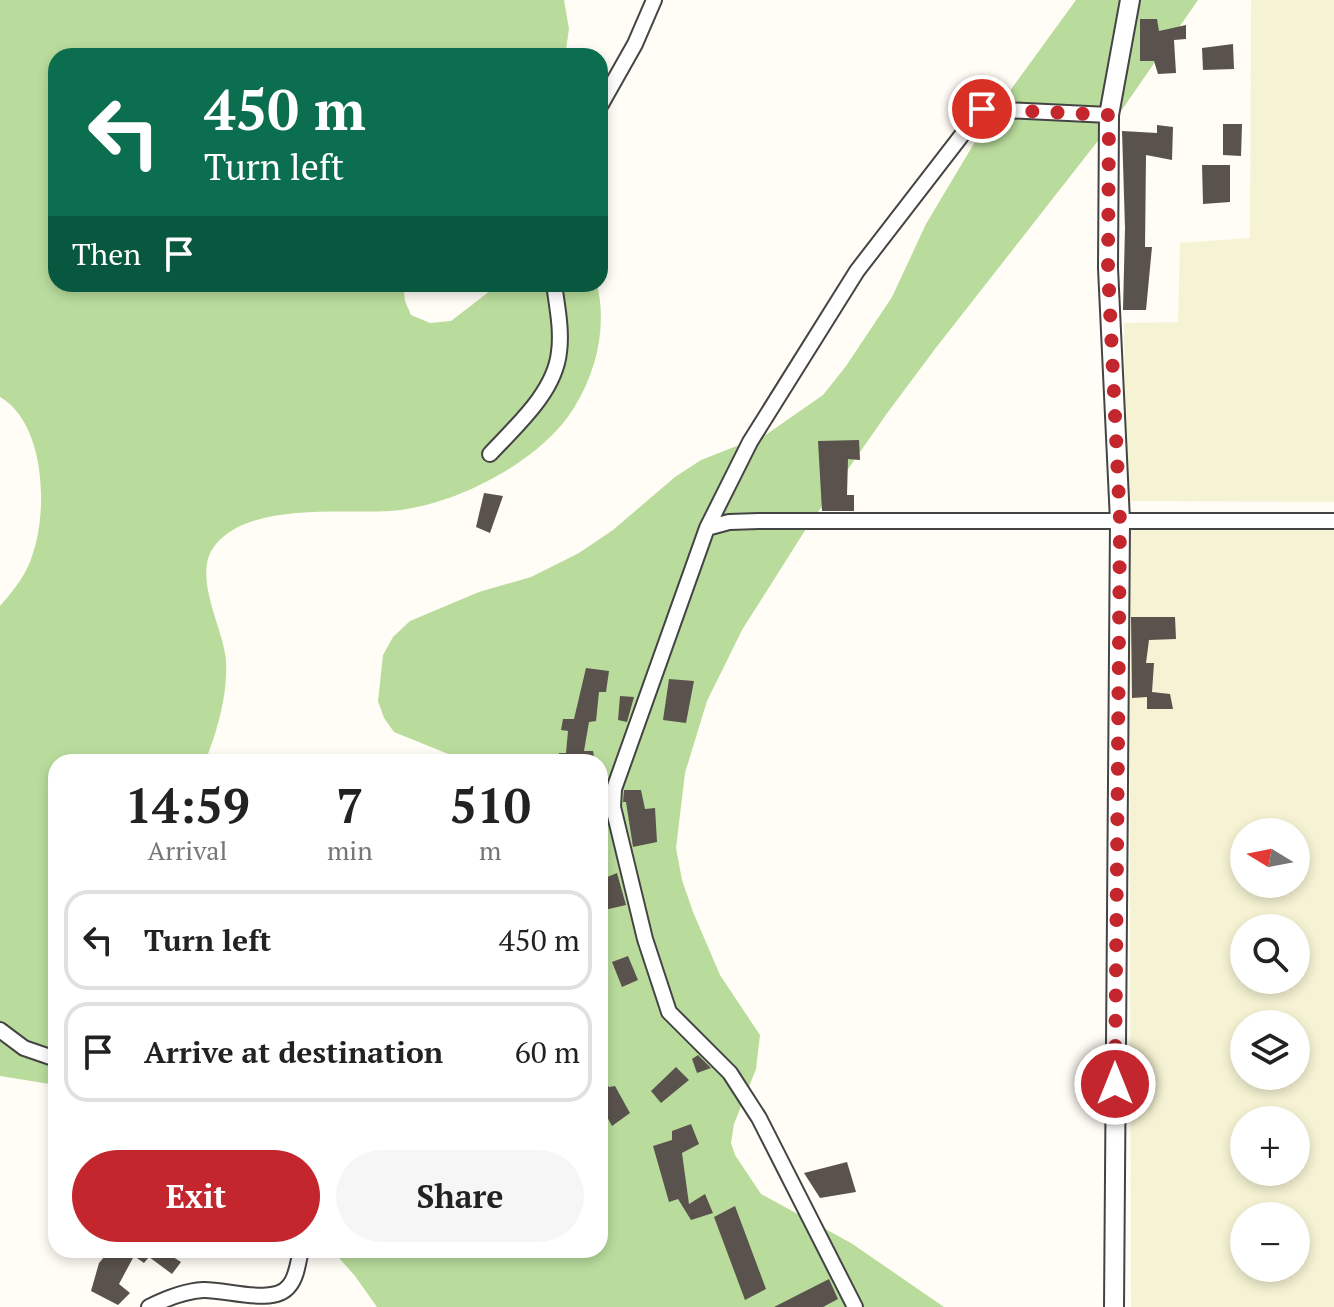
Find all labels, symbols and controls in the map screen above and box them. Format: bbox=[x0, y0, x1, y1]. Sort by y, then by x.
text: 450 m bbox=[204, 72, 366, 146]
pin bbox=[948, 75, 1016, 143]
icon: left bbox=[72, 80, 176, 184]
icon: arrive bbox=[960, 87, 1004, 131]
text: Turn left bbox=[204, 143, 344, 190]
icon: arrive bbox=[157, 232, 201, 276]
text: Then bbox=[72, 234, 141, 274]
text: 14:59 bbox=[125, 773, 250, 837]
text: 7 bbox=[336, 773, 363, 837]
text: 510 bbox=[450, 773, 531, 837]
north arrow bbox=[1230, 818, 1310, 898]
map controls bbox=[1230, 818, 1310, 1282]
text: Arrival bbox=[148, 833, 227, 867]
text: min bbox=[327, 833, 373, 867]
text: m bbox=[479, 833, 502, 867]
button: search bbox=[1230, 914, 1310, 994]
icon: left bbox=[76, 918, 120, 962]
text: Turn left bbox=[144, 920, 271, 960]
text: 450 m bbox=[499, 920, 580, 960]
button: layers bbox=[1230, 1010, 1310, 1090]
icon: arrive bbox=[76, 1030, 120, 1074]
text: Arrive at destination bbox=[144, 1032, 443, 1072]
text: 60 m bbox=[515, 1032, 580, 1072]
position arrow bbox=[1073, 1042, 1157, 1126]
button: + bbox=[1230, 1106, 1310, 1186]
button: Exit bbox=[72, 1150, 320, 1242]
button: Share bbox=[336, 1150, 584, 1242]
button: − bbox=[1230, 1202, 1310, 1282]

